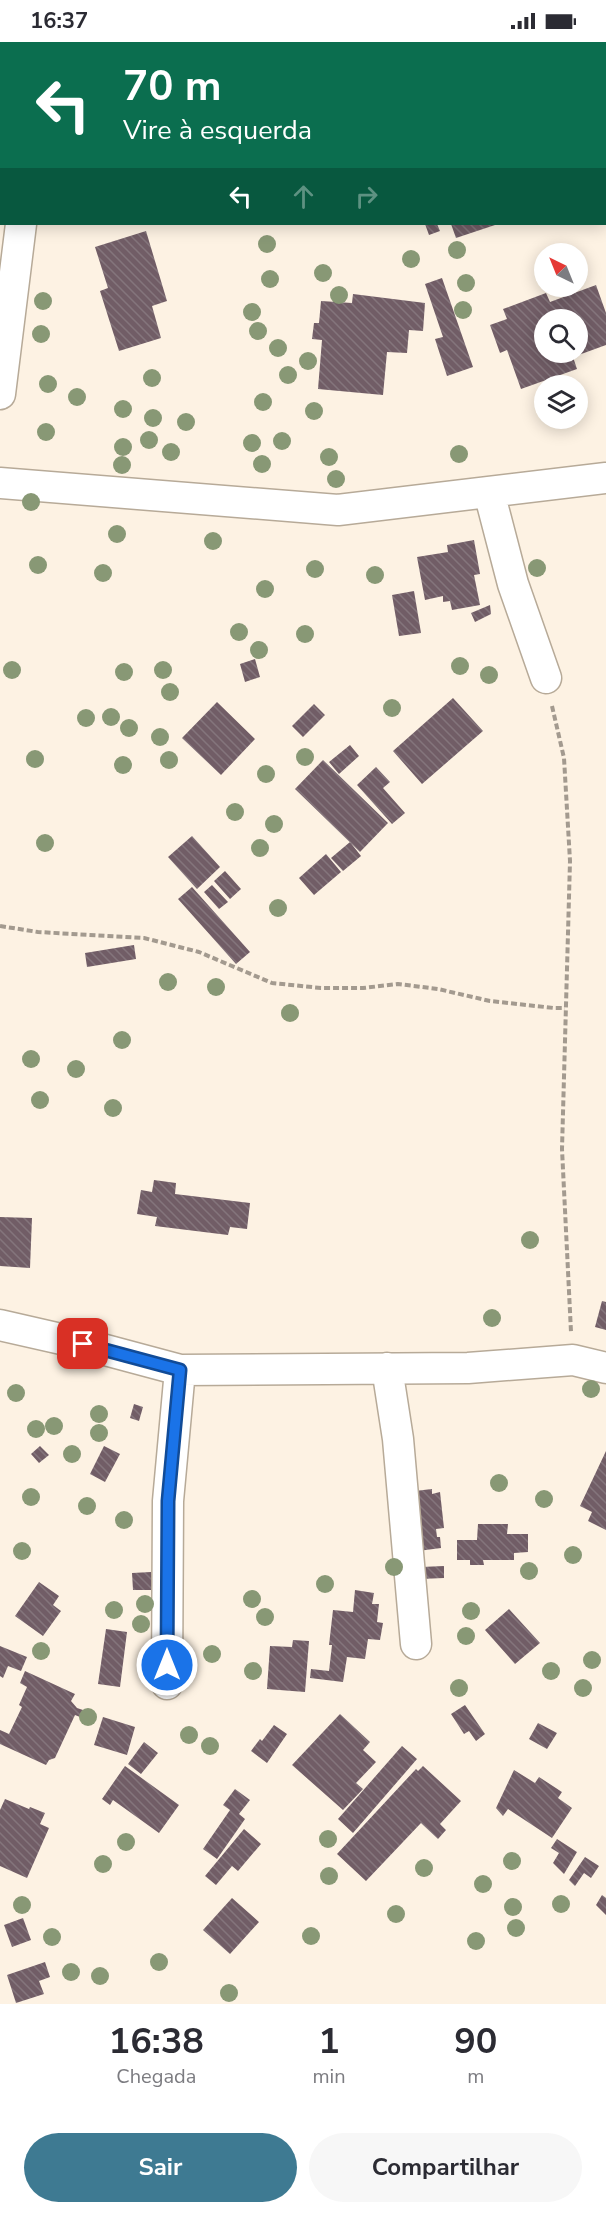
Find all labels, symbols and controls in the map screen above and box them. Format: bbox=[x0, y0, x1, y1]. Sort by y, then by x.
text: 16:37 bbox=[30, 6, 88, 36]
text: 70 m bbox=[123, 58, 222, 115]
icon: left bbox=[24, 66, 102, 144]
text: Vire à esquerda bbox=[123, 112, 312, 149]
icon: left bbox=[224, 180, 257, 213]
icon: ahead bbox=[287, 180, 320, 213]
icon: right bbox=[350, 180, 383, 213]
north arrow bbox=[534, 243, 588, 297]
map controls bbox=[534, 243, 588, 429]
button: search bbox=[534, 309, 588, 363]
button: layers bbox=[534, 375, 588, 429]
pin bbox=[57, 1318, 108, 1369]
icon: arrive bbox=[66, 1327, 99, 1360]
position arrow bbox=[135, 1633, 199, 1697]
text: 16:38 bbox=[109, 2017, 204, 2066]
text: 1 bbox=[318, 2017, 340, 2066]
text: 90 bbox=[454, 2017, 497, 2066]
text: Chegada bbox=[116, 2063, 196, 2090]
text: min bbox=[312, 2063, 346, 2090]
text: m bbox=[467, 2063, 484, 2090]
button: Sair bbox=[24, 2133, 297, 2202]
button: Compartilhar bbox=[309, 2133, 582, 2202]

